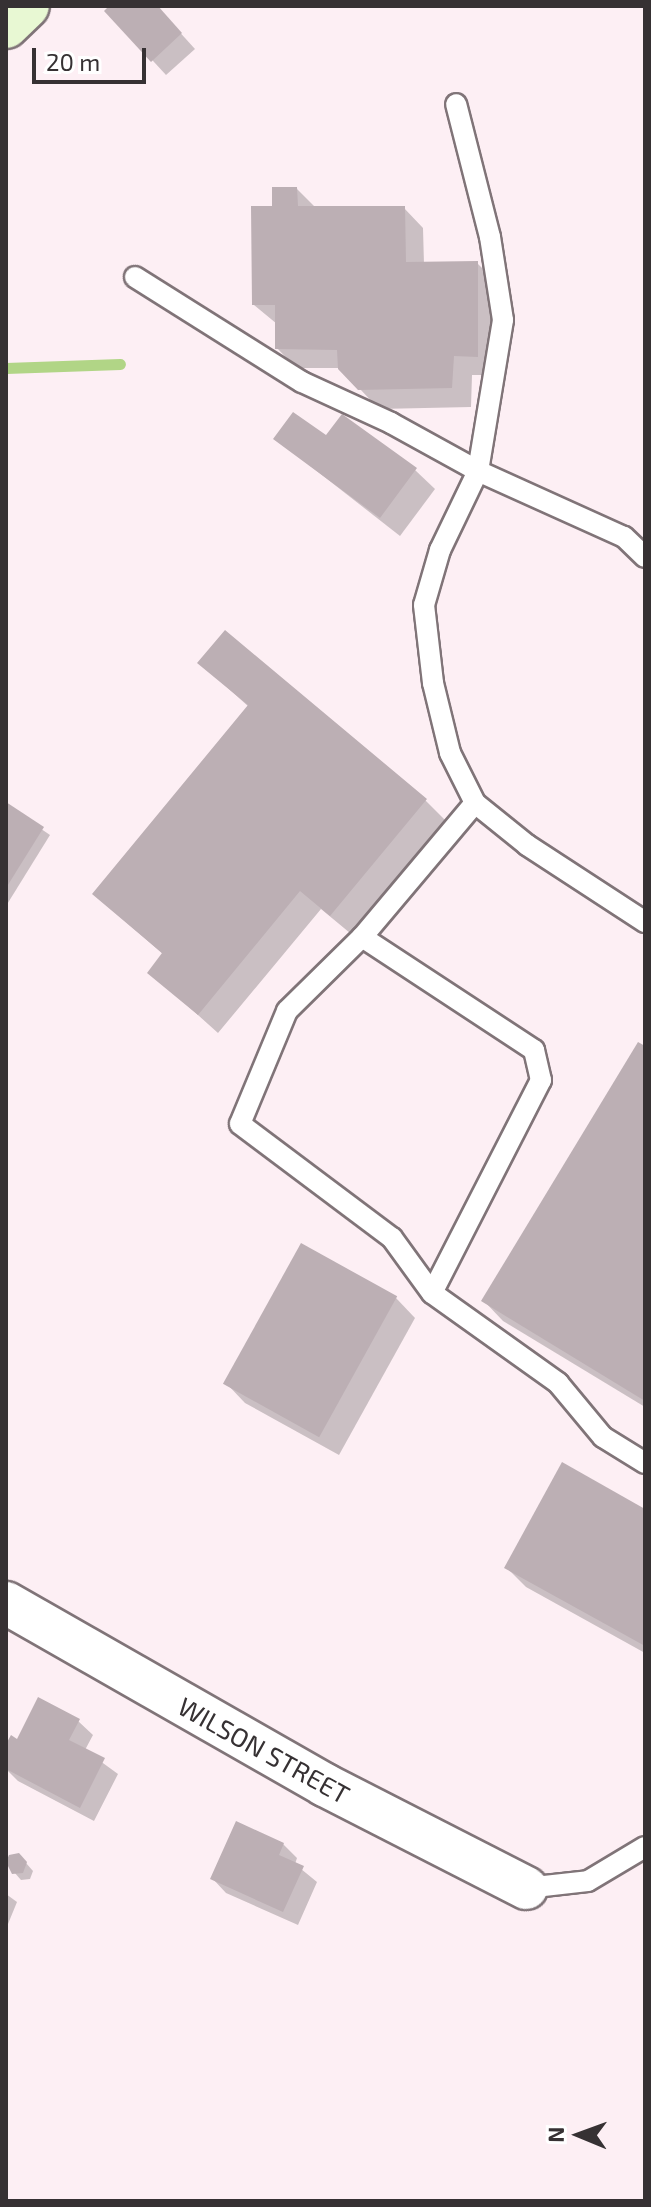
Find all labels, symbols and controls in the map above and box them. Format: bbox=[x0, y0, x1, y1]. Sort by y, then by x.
scale bar bbox=[36, 32, 150, 82]
text: 20 m bbox=[46, 47, 100, 76]
street label: WILSON STREET bbox=[173, 1690, 355, 1810]
north arrow bbox=[539, 2095, 619, 2175]
text: N bbox=[542, 2126, 568, 2143]

